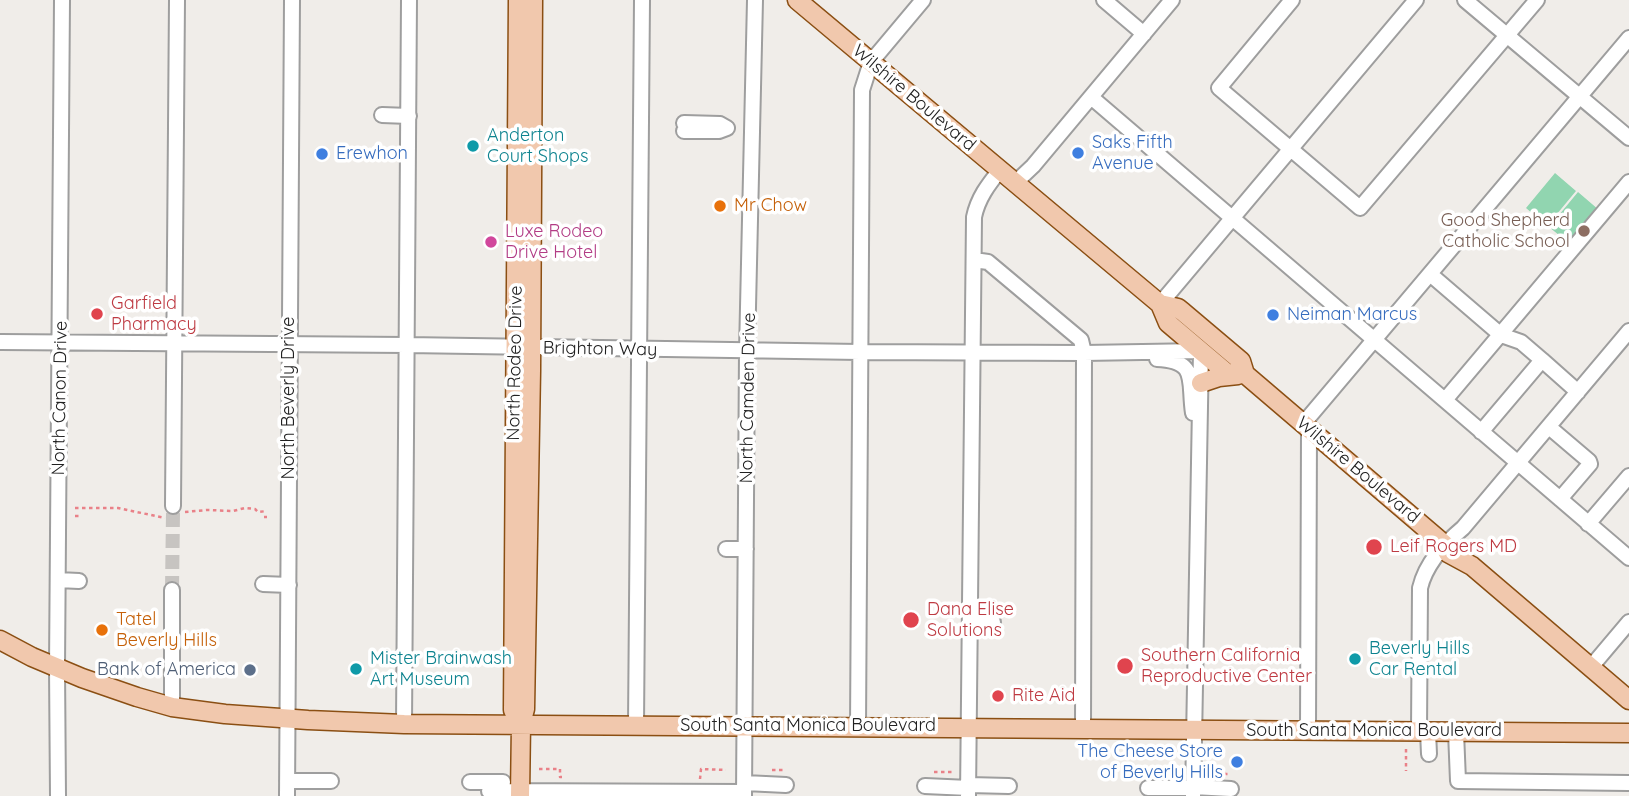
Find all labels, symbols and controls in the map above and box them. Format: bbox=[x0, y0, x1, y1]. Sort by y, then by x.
street label: Wilshire Boulevard bbox=[848, 40, 980, 156]
place label: Anderton Court Shops bbox=[487, 125, 588, 168]
place label: Saks Fifth Avenue bbox=[1092, 132, 1173, 174]
marker: Anderton Court Shops bbox=[465, 138, 481, 154]
place label: Erewhon bbox=[336, 143, 408, 165]
marker: Saks Fifth Avenue bbox=[1070, 145, 1086, 161]
marker: Erewhon bbox=[314, 146, 330, 162]
place label: Mr Chow bbox=[734, 195, 807, 217]
marker: Mr Chow bbox=[712, 198, 728, 214]
place label: Good Shepherd Catholic School bbox=[1441, 210, 1570, 252]
place label: Luxe Rodeo Drive Hotel bbox=[505, 221, 603, 264]
marker: Good Shepherd Catholic School bbox=[1576, 223, 1592, 239]
marker: Luxe Rodeo Drive Hotel bbox=[483, 234, 499, 250]
street label: North Rodeo Drive bbox=[503, 285, 527, 441]
place label: Garfield Pharmacy bbox=[111, 293, 197, 336]
place label: Neiman Marcus bbox=[1287, 304, 1417, 326]
marker: Garfield Pharmacy bbox=[89, 306, 105, 322]
marker: Neiman Marcus bbox=[1265, 307, 1281, 323]
street label: North Camden Drive bbox=[736, 312, 760, 484]
street label: North Beverly Drive bbox=[278, 317, 300, 479]
street label: North Canon Drive bbox=[48, 320, 72, 476]
street label: Brighton Way bbox=[543, 337, 657, 361]
street label: Wilshire Boulevard bbox=[1292, 412, 1424, 528]
place label: Leif Rogers MD bbox=[1390, 536, 1517, 558]
marker: Leif Rogers MD bbox=[1364, 537, 1384, 557]
place label: Dana Elise Solutions bbox=[927, 599, 1014, 642]
place label: Tatel Beverly Hills bbox=[116, 609, 217, 652]
marker: Dana Elise Solutions bbox=[901, 610, 921, 630]
marker: Tatel Beverly Hills bbox=[94, 622, 110, 638]
place label: Beverly Hills Car Rental bbox=[1369, 638, 1470, 680]
place label: Southern California Reproductive Center bbox=[1141, 645, 1312, 688]
place label: Mister Brainwash Art Museum bbox=[370, 648, 512, 690]
marker: Beverly Hills Car Rental bbox=[1347, 651, 1363, 667]
marker: Southern California Reproductive Center bbox=[1115, 656, 1135, 676]
place label: Bank of America bbox=[97, 659, 236, 681]
marker: Mister Brainwash Art Museum bbox=[348, 661, 364, 677]
marker: Bank of America bbox=[242, 662, 258, 678]
place label: Rite Aid bbox=[1012, 685, 1075, 707]
marker: Rite Aid bbox=[990, 688, 1006, 704]
street label: South Santa Monica Boulevard bbox=[680, 715, 936, 737]
street label: South Santa Monica Boulevard bbox=[1246, 720, 1502, 742]
place label: The Cheese Store of Beverly Hills bbox=[1077, 741, 1223, 784]
marker: The Cheese Store of Beverly Hills bbox=[1229, 754, 1245, 770]

